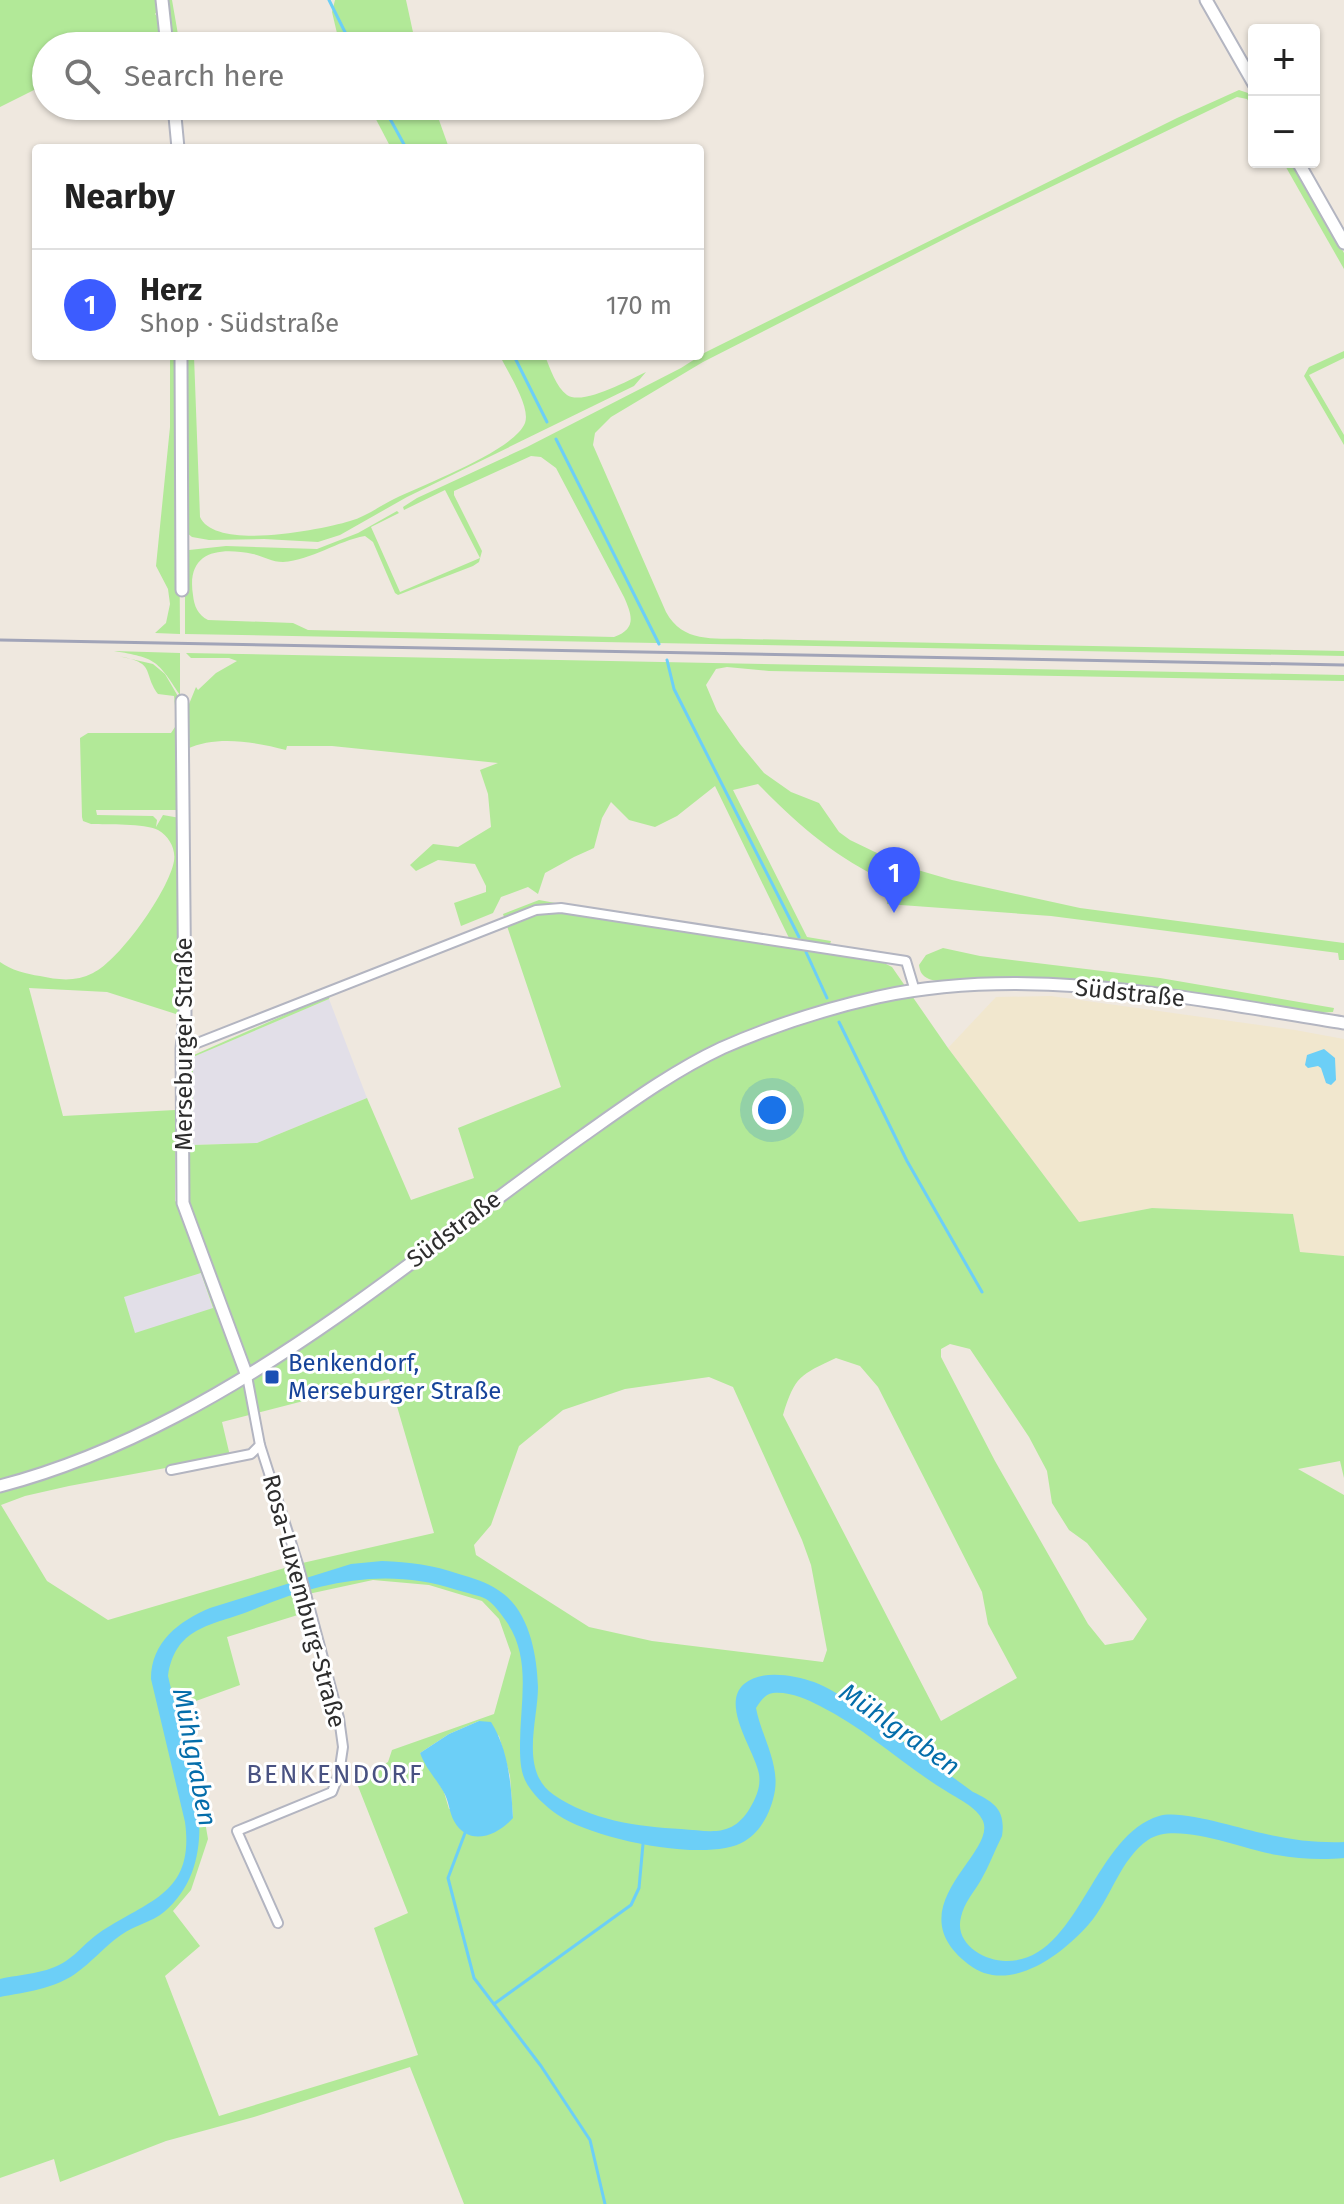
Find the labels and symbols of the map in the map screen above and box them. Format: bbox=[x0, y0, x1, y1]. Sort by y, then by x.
pin: 1 bbox=[868, 847, 920, 913]
street label: Merseburger Straße bbox=[170, 937, 198, 1151]
street label: Südstraße bbox=[1074, 973, 1186, 1013]
your location bbox=[752, 1090, 792, 1130]
street label: Südstraße bbox=[402, 1185, 506, 1273]
place label: Benkendorf, Merseburger Straße bbox=[288, 1349, 501, 1405]
marker: Benkendorf, Merseburger Straße bbox=[263, 1368, 281, 1386]
street label: Rosa-Luxemburg-Straße bbox=[257, 1471, 351, 1731]
water label: Mühlgraben bbox=[833, 1677, 966, 1782]
water label: Mühlgraben bbox=[166, 1685, 223, 1829]
district label: BENKENDORF bbox=[246, 1759, 424, 1790]

